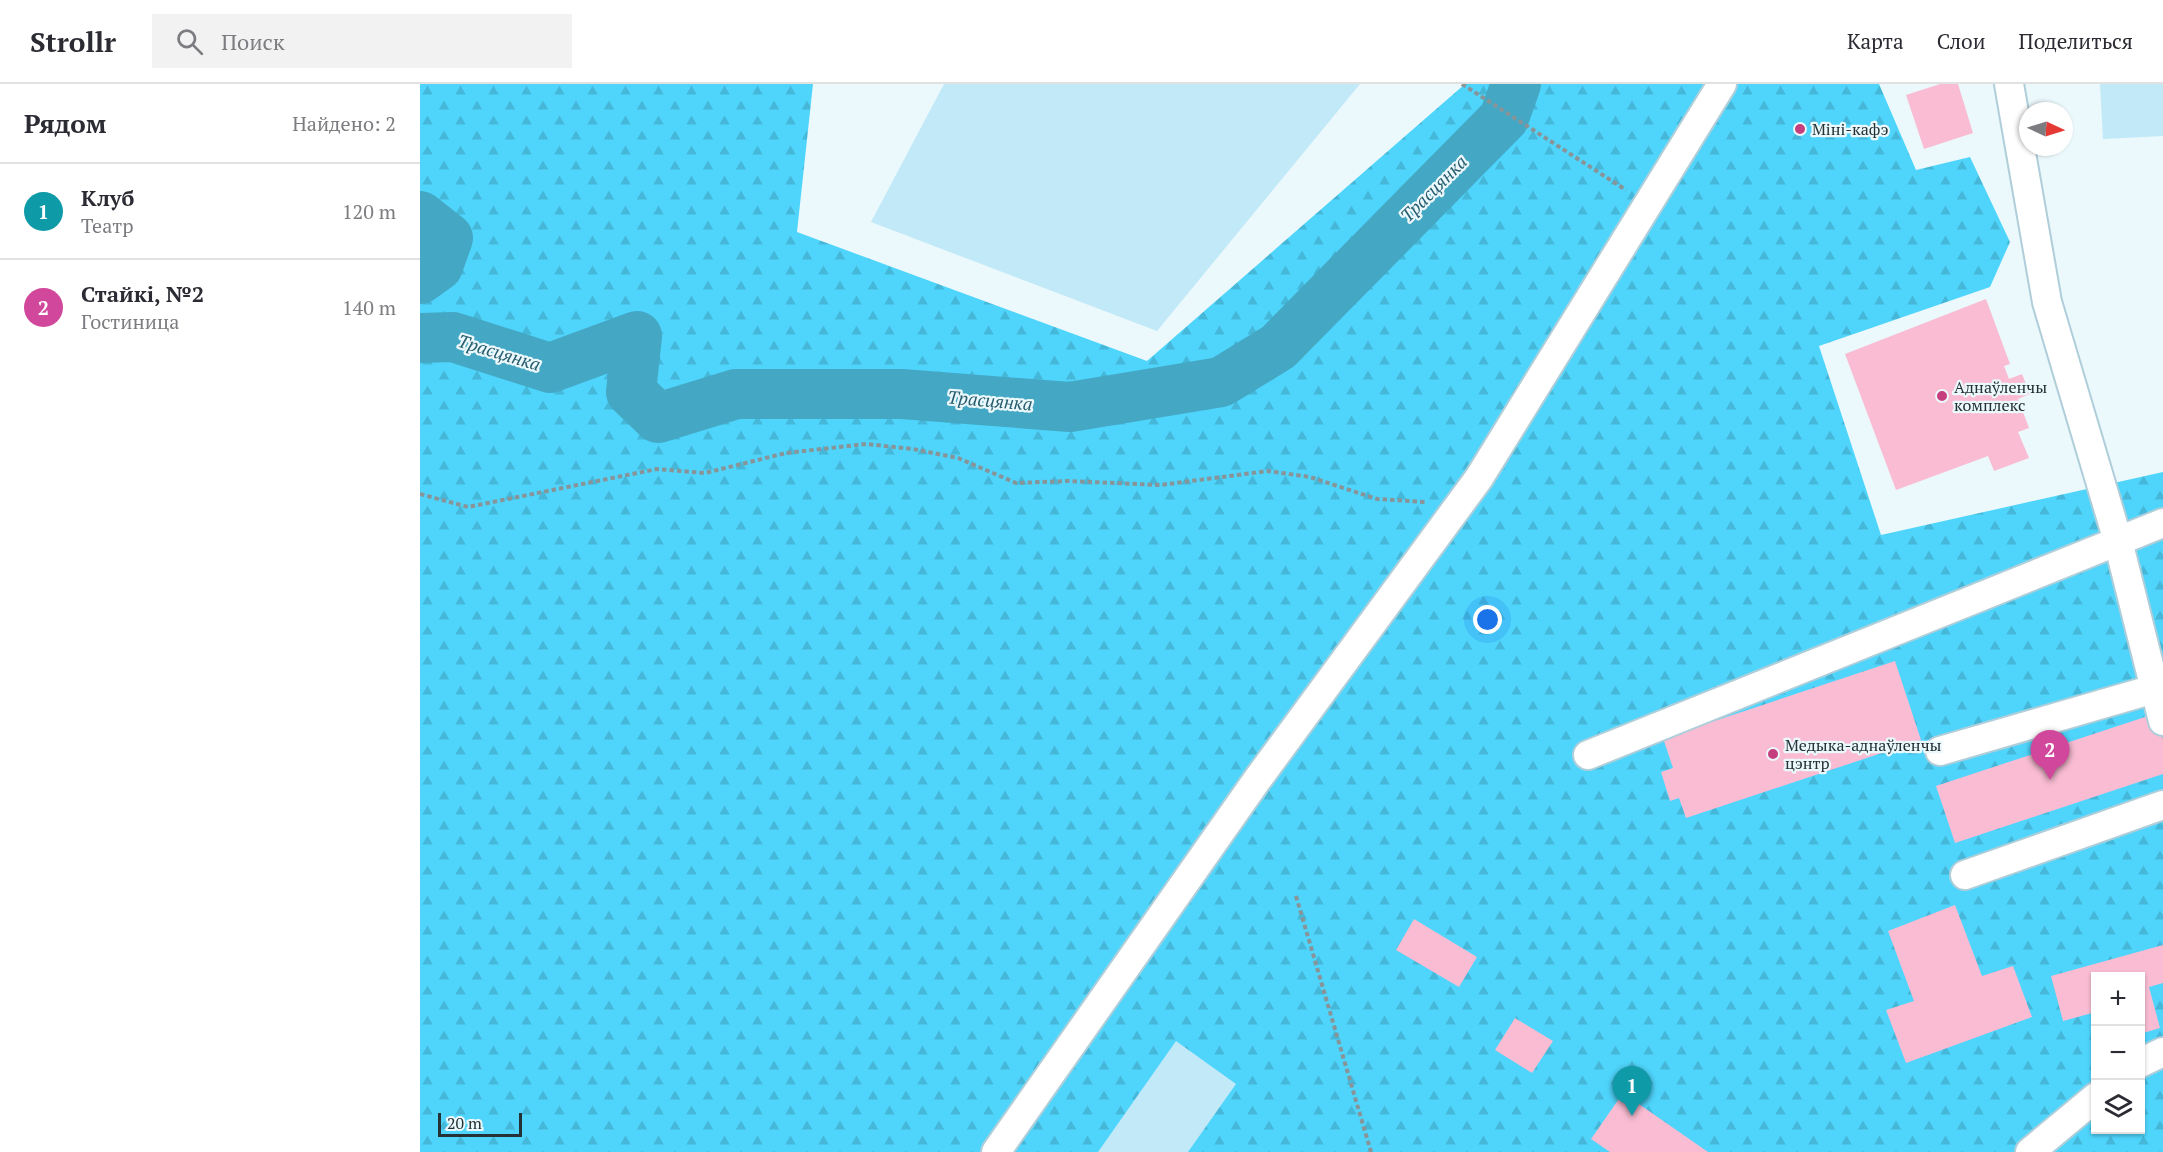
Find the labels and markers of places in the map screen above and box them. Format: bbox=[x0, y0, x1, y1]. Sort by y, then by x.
place label: Міні-кафэ bbox=[1812, 118, 1888, 140]
marker: Міні-кафэ bbox=[1793, 122, 1807, 136]
place label: Аднаўленчы комплекс bbox=[1954, 376, 2047, 416]
marker: Аднаўленчы комплекс bbox=[1935, 389, 1949, 403]
pin: 2 bbox=[2030, 730, 2070, 780]
place label: Медыка-аднаўленчы цэнтр bbox=[1785, 734, 1942, 774]
marker: Медыка-аднаўленчы цэнтр bbox=[1766, 747, 1780, 761]
pin: 1 bbox=[1612, 1066, 1652, 1116]

